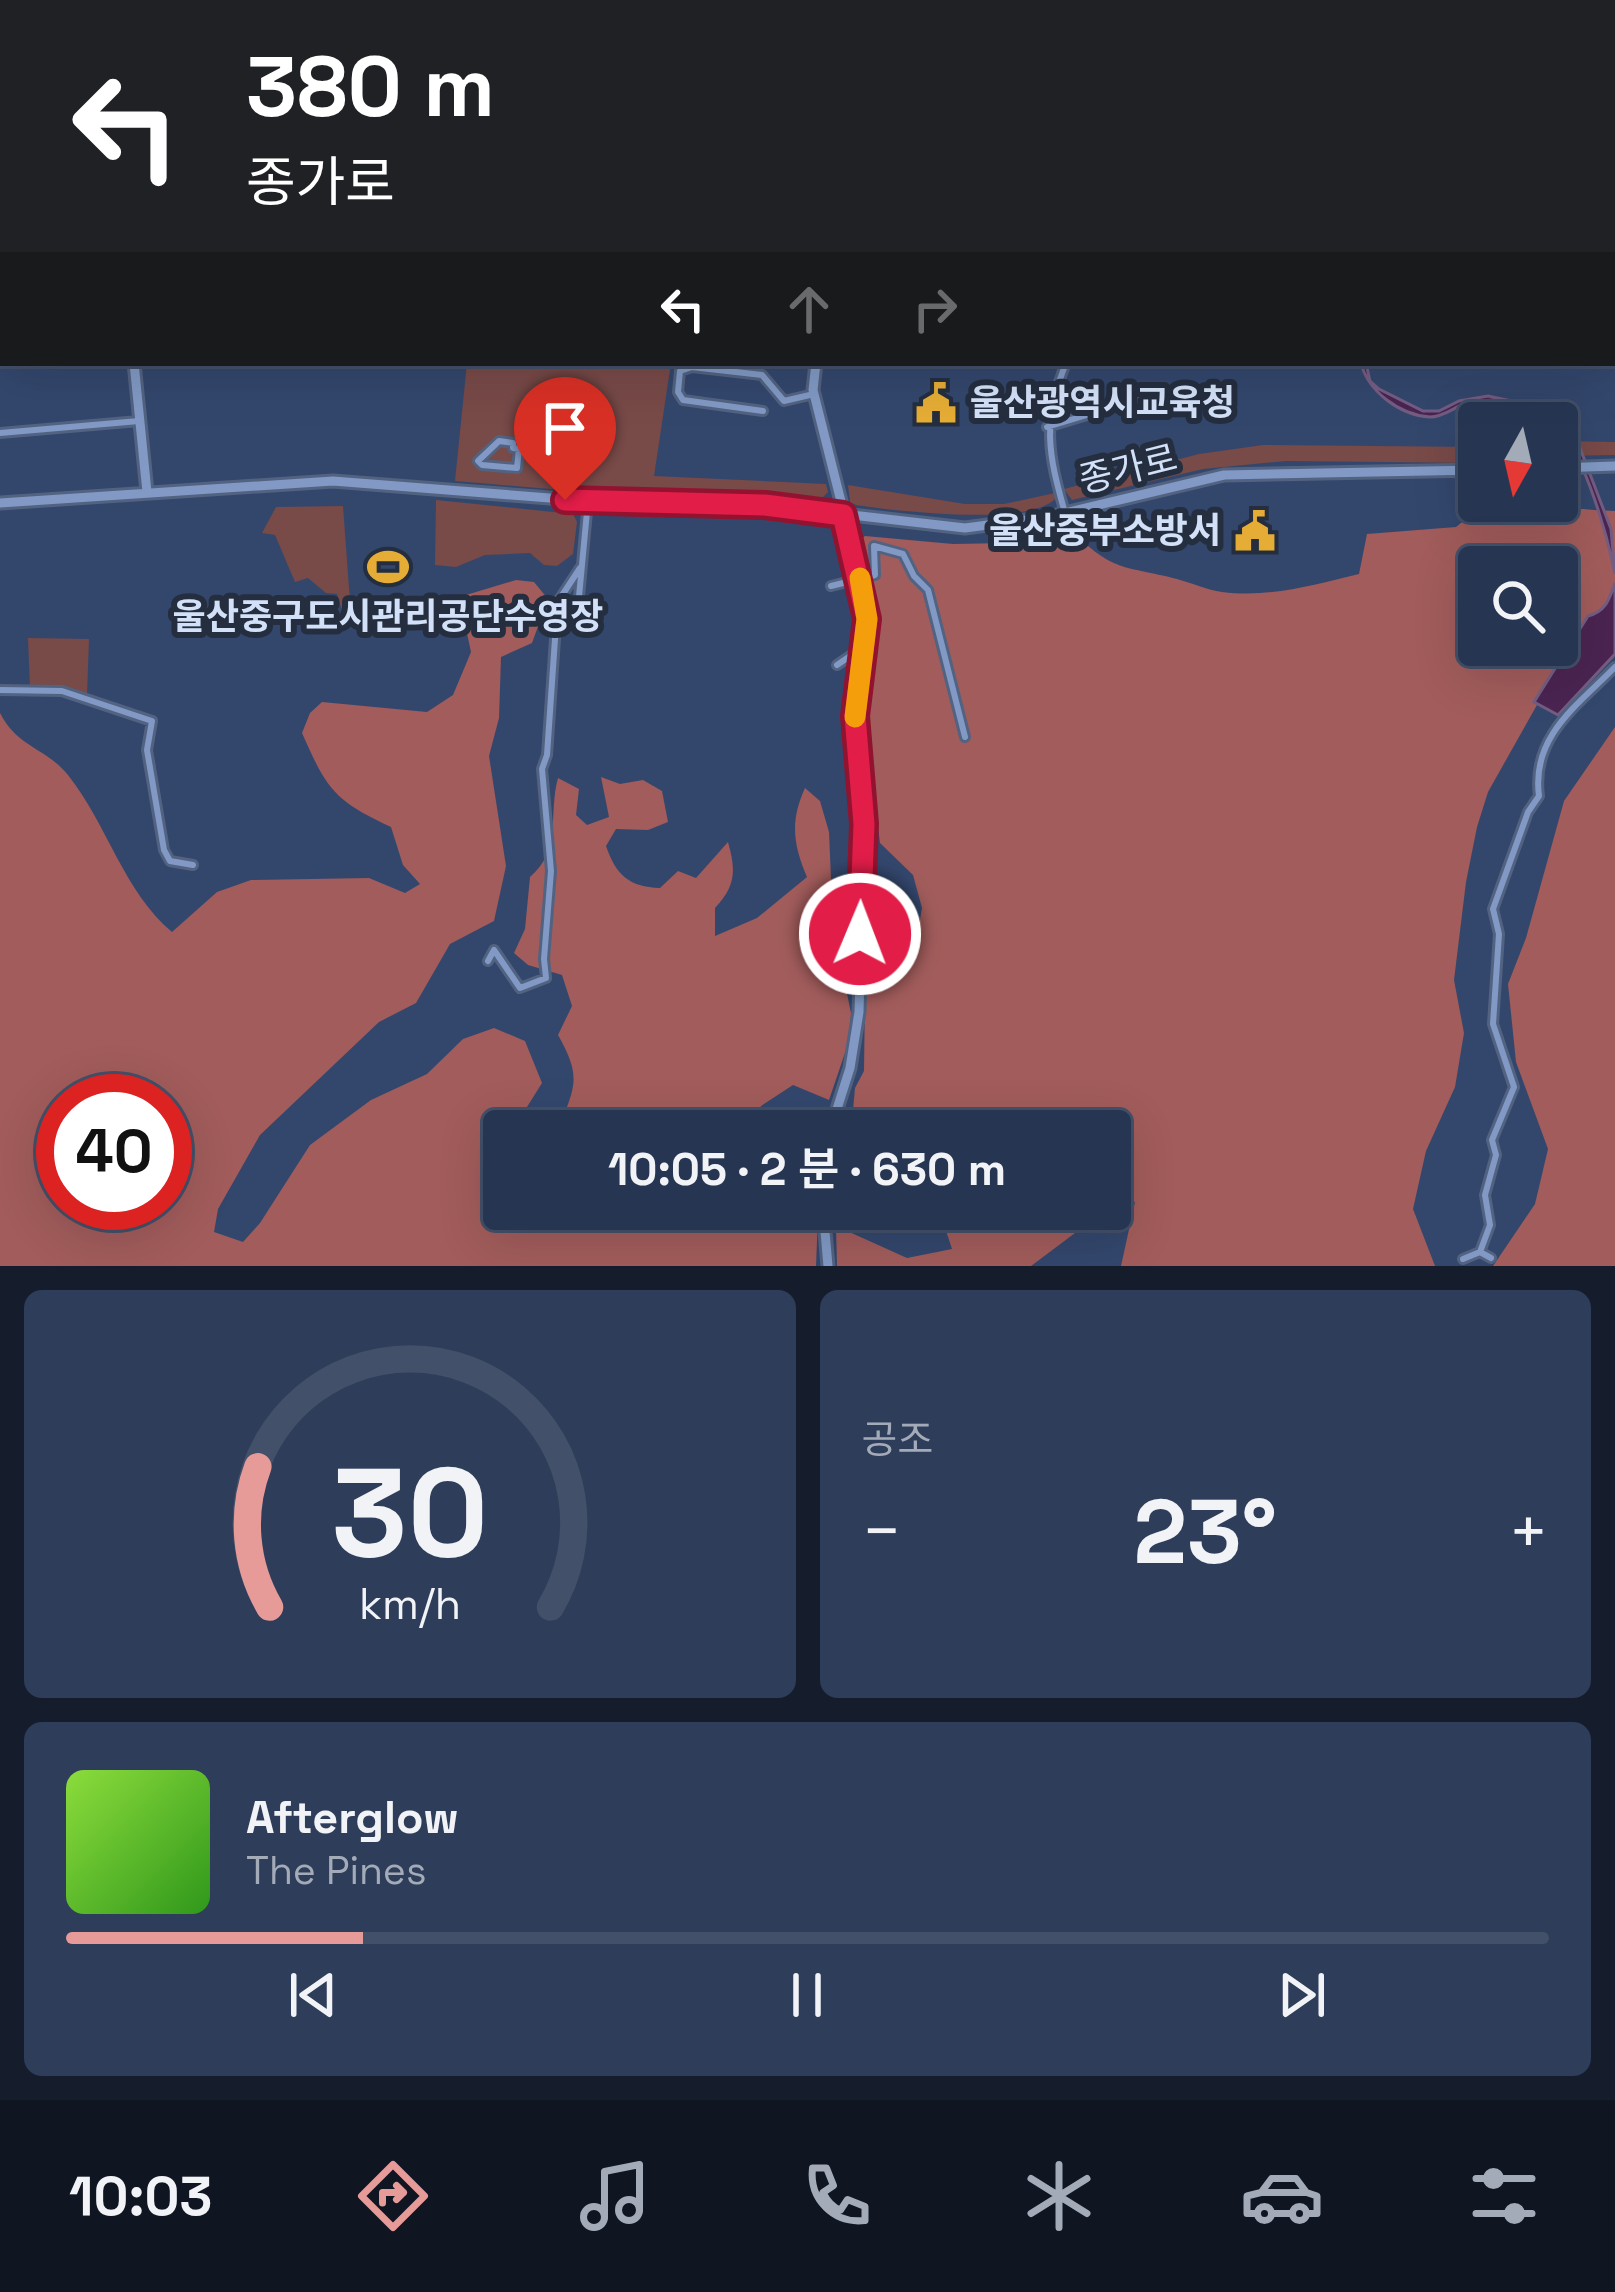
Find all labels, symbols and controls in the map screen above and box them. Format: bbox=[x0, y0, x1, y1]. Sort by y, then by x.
text: 380 m bbox=[246, 33, 495, 141]
icon: left bbox=[48, 48, 204, 204]
text: 종가로 bbox=[246, 148, 395, 217]
icon: left bbox=[650, 276, 716, 342]
icon: ahead bbox=[776, 276, 842, 342]
icon: right bbox=[902, 276, 968, 342]
pin bbox=[514, 377, 616, 500]
public building icon: 울산광역시교육청 bbox=[913, 380, 959, 426]
place label: 울산광역시교육청 bbox=[970, 380, 1235, 426]
icon: arrive bbox=[532, 395, 598, 461]
north arrow bbox=[1458, 402, 1578, 522]
map controls bbox=[1458, 402, 1578, 666]
street label: 종가로 bbox=[1074, 435, 1182, 503]
place label: 울산중부소방서 bbox=[989, 508, 1221, 554]
public building icon: 울산중부소방서 bbox=[1232, 508, 1278, 554]
sports icon: 울산중구도시관리공단수영장 bbox=[365, 544, 411, 590]
button: search bbox=[1458, 546, 1578, 666]
place label: 울산중구도시관리공단수영장 bbox=[173, 594, 603, 640]
position arrow bbox=[797, 871, 923, 997]
speed limit sign: 40 bbox=[36, 1074, 192, 1230]
text: 10:05 · 2 분 · 630 m bbox=[608, 1141, 1006, 1198]
text: 공조 bbox=[862, 1415, 933, 1464]
text: 30 bbox=[331, 1433, 488, 1592]
text: 23° bbox=[1133, 1474, 1277, 1589]
text: − bbox=[862, 1489, 902, 1573]
text: + bbox=[1508, 1489, 1549, 1573]
text: km/h bbox=[359, 1577, 461, 1632]
text: Afterglow bbox=[246, 1789, 459, 1846]
text: The Pines bbox=[246, 1846, 427, 1895]
icon: previous bbox=[280, 1962, 346, 2028]
icon: pause bbox=[774, 1962, 840, 2028]
icon: next bbox=[1269, 1962, 1335, 2028]
icon: directions bbox=[351, 2154, 435, 2238]
icon: music bbox=[573, 2154, 657, 2238]
icon: phone bbox=[795, 2154, 879, 2238]
icon: climate bbox=[1017, 2154, 1101, 2238]
icon: car bbox=[1240, 2154, 1324, 2238]
icon: filters bbox=[1462, 2154, 1546, 2238]
text: 10:03 bbox=[69, 2162, 212, 2231]

